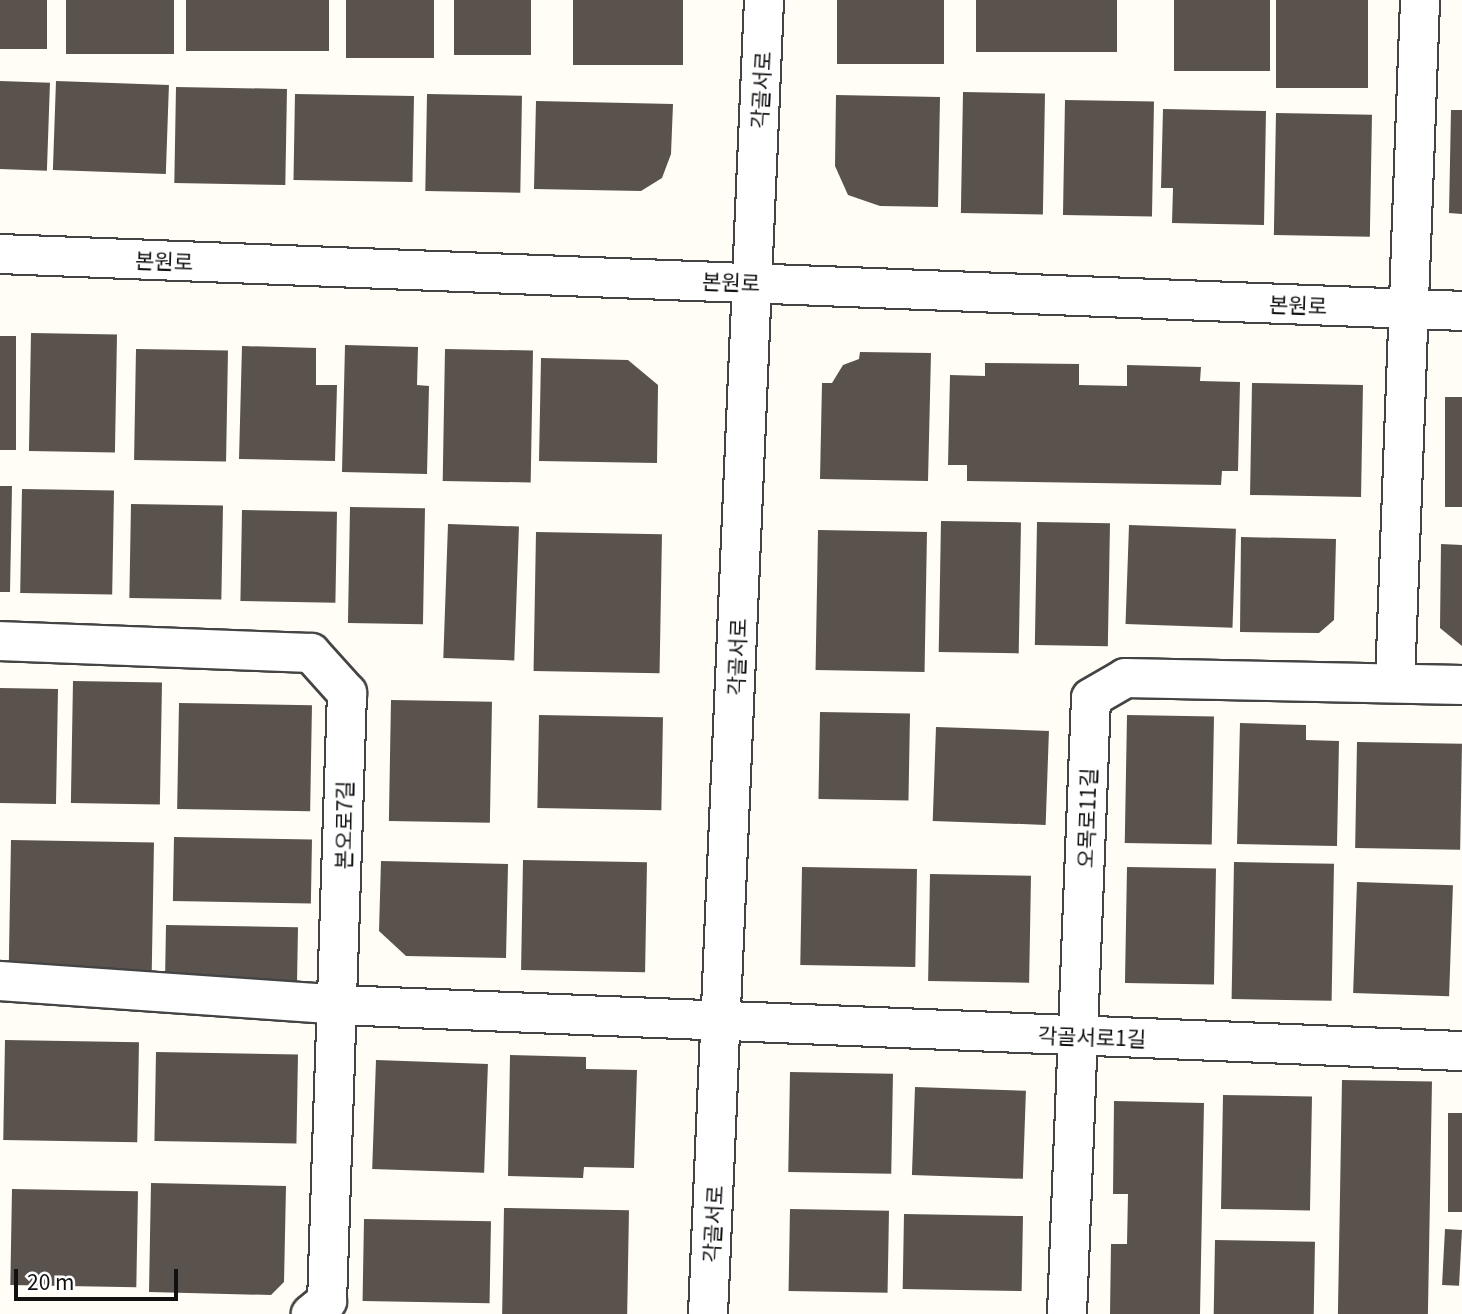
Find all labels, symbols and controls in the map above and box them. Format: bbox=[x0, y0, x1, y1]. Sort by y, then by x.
street label: 각골서로 bbox=[745, 51, 775, 129]
street label: 본원로 bbox=[135, 246, 193, 274]
street label: 본원로 bbox=[702, 267, 760, 295]
street label: 본원로 bbox=[1269, 290, 1327, 318]
street label: 각골서로 bbox=[722, 618, 750, 696]
street label: 오목로11길 bbox=[1072, 767, 1100, 869]
street label: 본오로7길 bbox=[330, 780, 356, 870]
street label: 각골서로1길 bbox=[1037, 1022, 1147, 1050]
street label: 각골서로 bbox=[697, 1185, 727, 1263]
scale bar bbox=[18, 1254, 182, 1298]
text: 20 m bbox=[27, 1266, 74, 1296]

